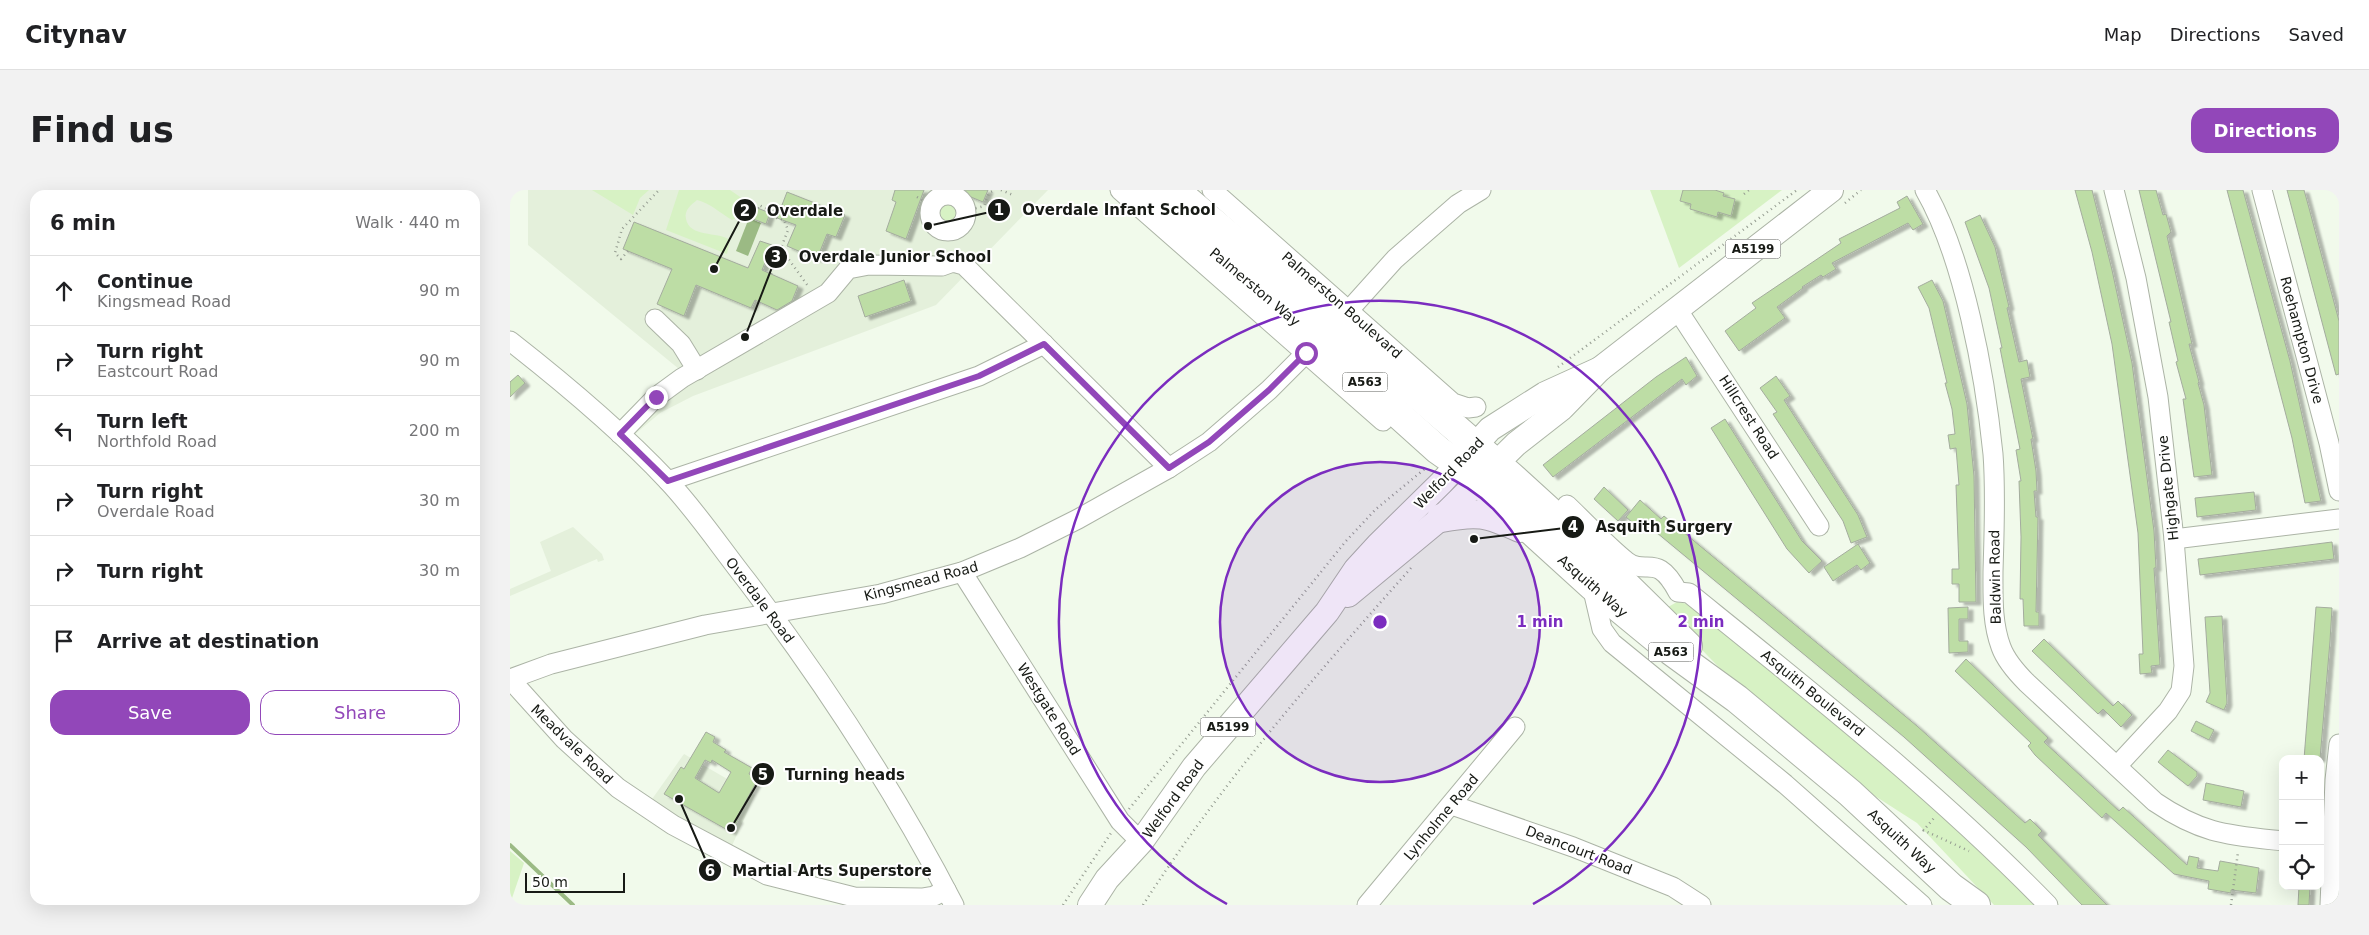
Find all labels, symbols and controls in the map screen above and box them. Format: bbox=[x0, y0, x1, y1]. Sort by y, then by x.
text: Citynav bbox=[25, 21, 127, 49]
text: Map bbox=[2104, 24, 2142, 45]
text: Directions bbox=[2170, 24, 2260, 45]
text: Saved bbox=[2288, 24, 2344, 45]
button: Directions bbox=[2191, 108, 2339, 153]
text: Find us bbox=[30, 110, 174, 150]
callout: Overdale bbox=[732, 195, 854, 225]
callout: Overdale Infant School bbox=[987, 195, 1226, 225]
text: 1 bbox=[994, 201, 1004, 219]
text: Overdale Infant School bbox=[1022, 201, 1216, 219]
text: 2 bbox=[740, 202, 750, 220]
text: Overdale bbox=[767, 202, 843, 220]
text: 6 min bbox=[50, 211, 116, 235]
text: Walk · 440 m bbox=[355, 213, 460, 232]
road number: A5199 bbox=[1726, 240, 1780, 258]
callout: Overdale Junior School bbox=[764, 242, 1001, 272]
street label: Palmerston Way bbox=[1207, 245, 1303, 329]
text: 3 bbox=[771, 248, 781, 266]
text: Overdale Junior School bbox=[799, 248, 991, 266]
street label: Palmerston Boulevard bbox=[1279, 249, 1405, 361]
text: Continue bbox=[97, 270, 193, 292]
street label: Roehampton Drive bbox=[2277, 275, 2327, 405]
icon: ahead bbox=[50, 277, 78, 305]
text: 90 m bbox=[419, 281, 460, 300]
text: Kingsmead Road bbox=[97, 292, 231, 311]
text: Turn right bbox=[97, 340, 203, 362]
route start bbox=[1295, 342, 1318, 365]
icon: right bbox=[50, 347, 78, 375]
text: 90 m bbox=[419, 351, 460, 370]
text: Eastcourt Road bbox=[97, 362, 218, 381]
road number: A563 bbox=[1342, 372, 1388, 392]
street label: Hillcrest Road bbox=[1716, 372, 1782, 462]
route end bbox=[645, 386, 668, 409]
text: Turn left bbox=[97, 410, 188, 432]
icon: left bbox=[50, 417, 78, 445]
text: 200 m bbox=[409, 421, 460, 440]
text: Northfold Road bbox=[97, 432, 217, 451]
street label: Welford Road bbox=[1411, 434, 1487, 512]
street label: Highgate Drive bbox=[2155, 435, 2181, 541]
text: Turn right bbox=[97, 480, 203, 502]
icon: right bbox=[50, 487, 78, 515]
text: 30 m bbox=[419, 491, 460, 510]
text: Overdale Road bbox=[97, 502, 215, 521]
callout: Asquith Surgery bbox=[1561, 512, 1743, 542]
text: 4 bbox=[1568, 518, 1578, 536]
text: Asquith Surgery bbox=[1595, 518, 1733, 536]
street label: Baldwin Road bbox=[1986, 529, 2004, 625]
street label: Asquith Way bbox=[1555, 551, 1631, 621]
street label: Overdale Road bbox=[723, 554, 797, 646]
icon: right bbox=[50, 557, 78, 585]
street label: Kingsmead Road bbox=[862, 558, 980, 604]
text: Turn right bbox=[97, 560, 203, 582]
text: 30 m bbox=[419, 561, 460, 580]
centre of rings bbox=[1371, 613, 1389, 631]
text: 1 min bbox=[1516, 613, 1564, 631]
text: 2 min bbox=[1677, 613, 1725, 631]
icon: arrive bbox=[50, 627, 78, 655]
text: Arrive at destination bbox=[97, 630, 319, 652]
road number: A563 bbox=[1648, 642, 1694, 662]
street label: Asquith Boulevard bbox=[1758, 646, 1868, 740]
street label: Westgate Road bbox=[1014, 660, 1084, 758]
button: Save bbox=[50, 690, 250, 735]
button: Share bbox=[260, 690, 460, 735]
street label: Meadvale Road bbox=[528, 701, 616, 787]
road number: A5199 bbox=[1200, 718, 1256, 736]
map controls bbox=[2279, 755, 2324, 890]
button: + bbox=[2279, 755, 2324, 800]
street label: Welford Road bbox=[1139, 757, 1207, 841]
callout: Turning heads bbox=[750, 759, 915, 789]
text: 5 bbox=[758, 766, 768, 784]
text: Turning heads bbox=[785, 766, 905, 784]
street label: Lynholme Road bbox=[1401, 771, 1481, 863]
button: − bbox=[2279, 800, 2324, 845]
street label: Asquith Way bbox=[1865, 805, 1939, 877]
street label: Deancourt Road bbox=[1523, 822, 1635, 878]
button: locate bbox=[2279, 845, 2324, 890]
callout: Martial Arts Superstore bbox=[698, 855, 942, 885]
text: 6 bbox=[705, 862, 715, 880]
text: Martial Arts Superstore bbox=[732, 862, 932, 880]
scale bar bbox=[525, 870, 625, 893]
text: 50 m bbox=[532, 874, 568, 890]

